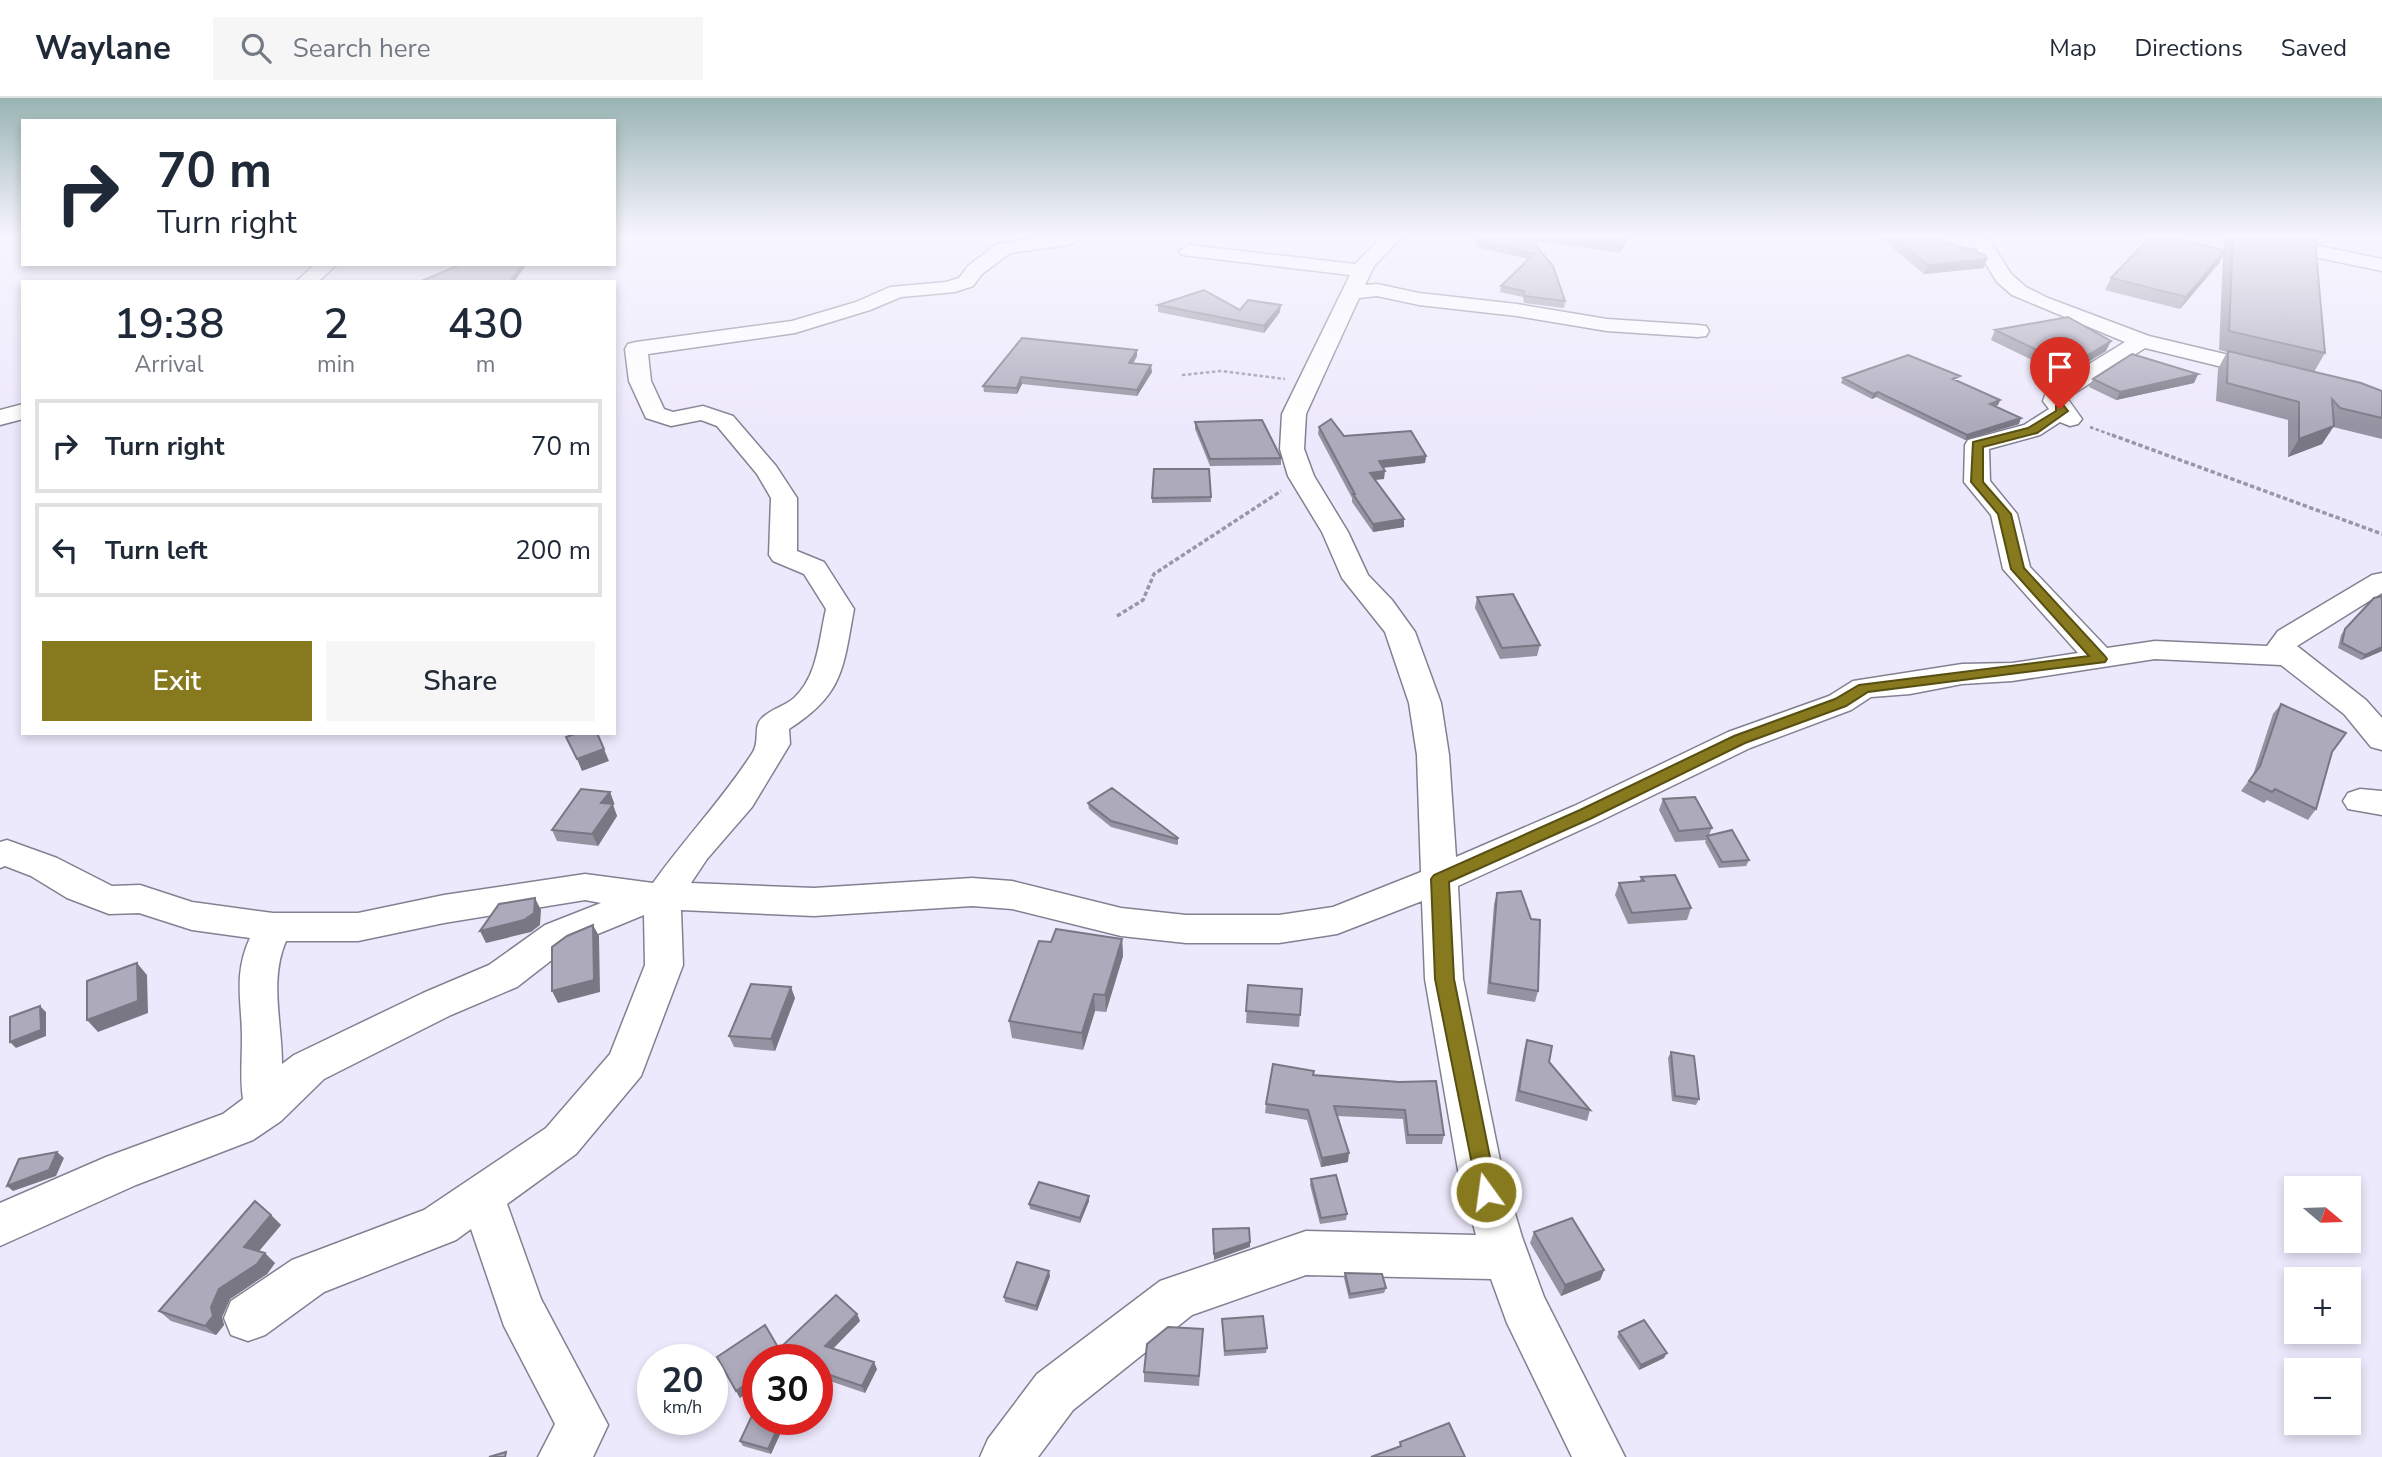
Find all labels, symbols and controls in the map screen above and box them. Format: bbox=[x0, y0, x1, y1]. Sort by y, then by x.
search box bbox=[213, 17, 703, 80]
text: Waylane bbox=[35, 26, 171, 71]
icon: search bbox=[237, 29, 275, 67]
text: Search here bbox=[293, 31, 431, 66]
text: Map bbox=[2049, 32, 2096, 64]
text: Directions bbox=[2134, 32, 2243, 64]
text: Saved bbox=[2281, 32, 2347, 64]
text: 70 m bbox=[157, 137, 272, 204]
icon: right bbox=[42, 147, 133, 238]
text: Turn right bbox=[157, 201, 297, 244]
text: 19:38 bbox=[114, 296, 224, 353]
text: 2 bbox=[323, 296, 349, 353]
text: 430 bbox=[448, 296, 523, 353]
pin bbox=[2030, 337, 2090, 409]
icon: arrive bbox=[2041, 348, 2079, 386]
text: Arrival bbox=[134, 349, 204, 380]
text: min bbox=[317, 349, 355, 380]
text: m bbox=[476, 349, 495, 380]
icon: right bbox=[46, 427, 84, 465]
text: Turn right bbox=[105, 429, 224, 464]
text: 70 m bbox=[531, 429, 591, 464]
icon: left bbox=[46, 531, 84, 569]
text: Turn left bbox=[105, 533, 208, 568]
text: 200 m bbox=[515, 533, 591, 568]
button: Exit bbox=[42, 641, 312, 721]
button: Share bbox=[326, 641, 595, 721]
position arrow bbox=[1449, 1155, 1523, 1229]
north arrow bbox=[2284, 1176, 2361, 1253]
map controls bbox=[2284, 1176, 2361, 1435]
button: + bbox=[2284, 1267, 2361, 1344]
speed limit sign: 30 bbox=[742, 1344, 833, 1435]
text: 20 bbox=[661, 1357, 704, 1404]
button: − bbox=[2284, 1358, 2361, 1435]
text: km/h bbox=[663, 1395, 702, 1419]

